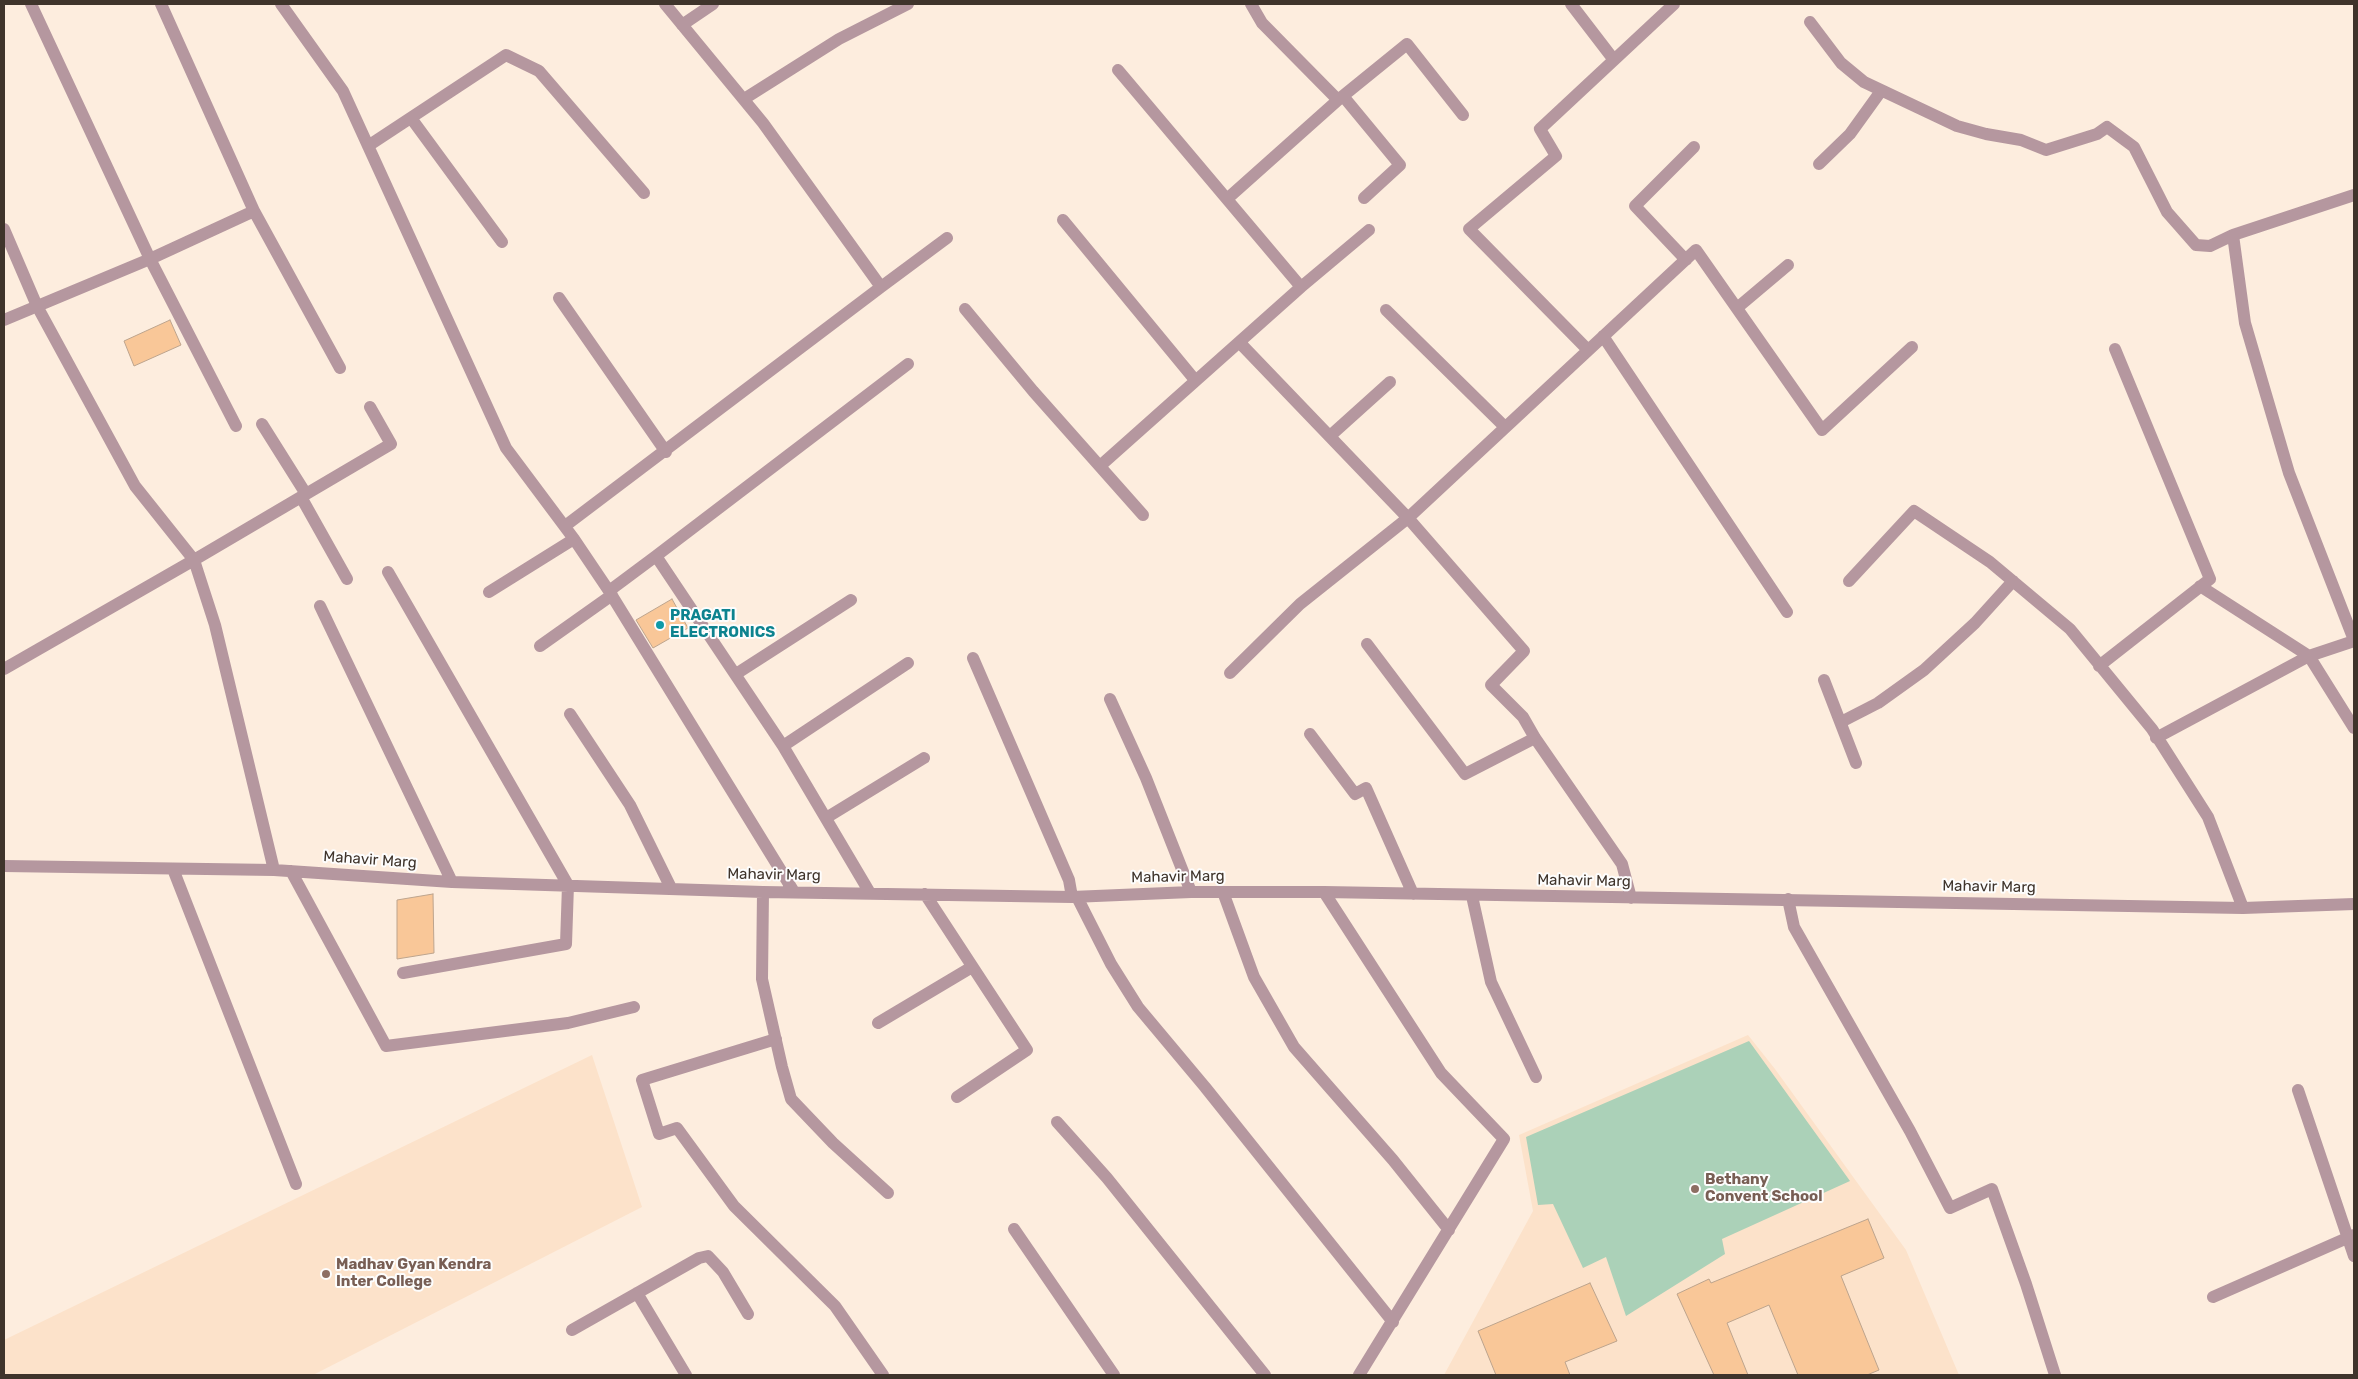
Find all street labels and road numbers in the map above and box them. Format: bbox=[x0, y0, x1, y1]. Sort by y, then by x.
street label: Mahavir Marg bbox=[323, 848, 417, 872]
street label: Mahavir Marg bbox=[727, 865, 821, 885]
street label: Mahavir Marg bbox=[1131, 867, 1225, 887]
street label: Mahavir Marg bbox=[1537, 871, 1631, 891]
street label: Mahavir Marg bbox=[1942, 877, 2036, 897]

